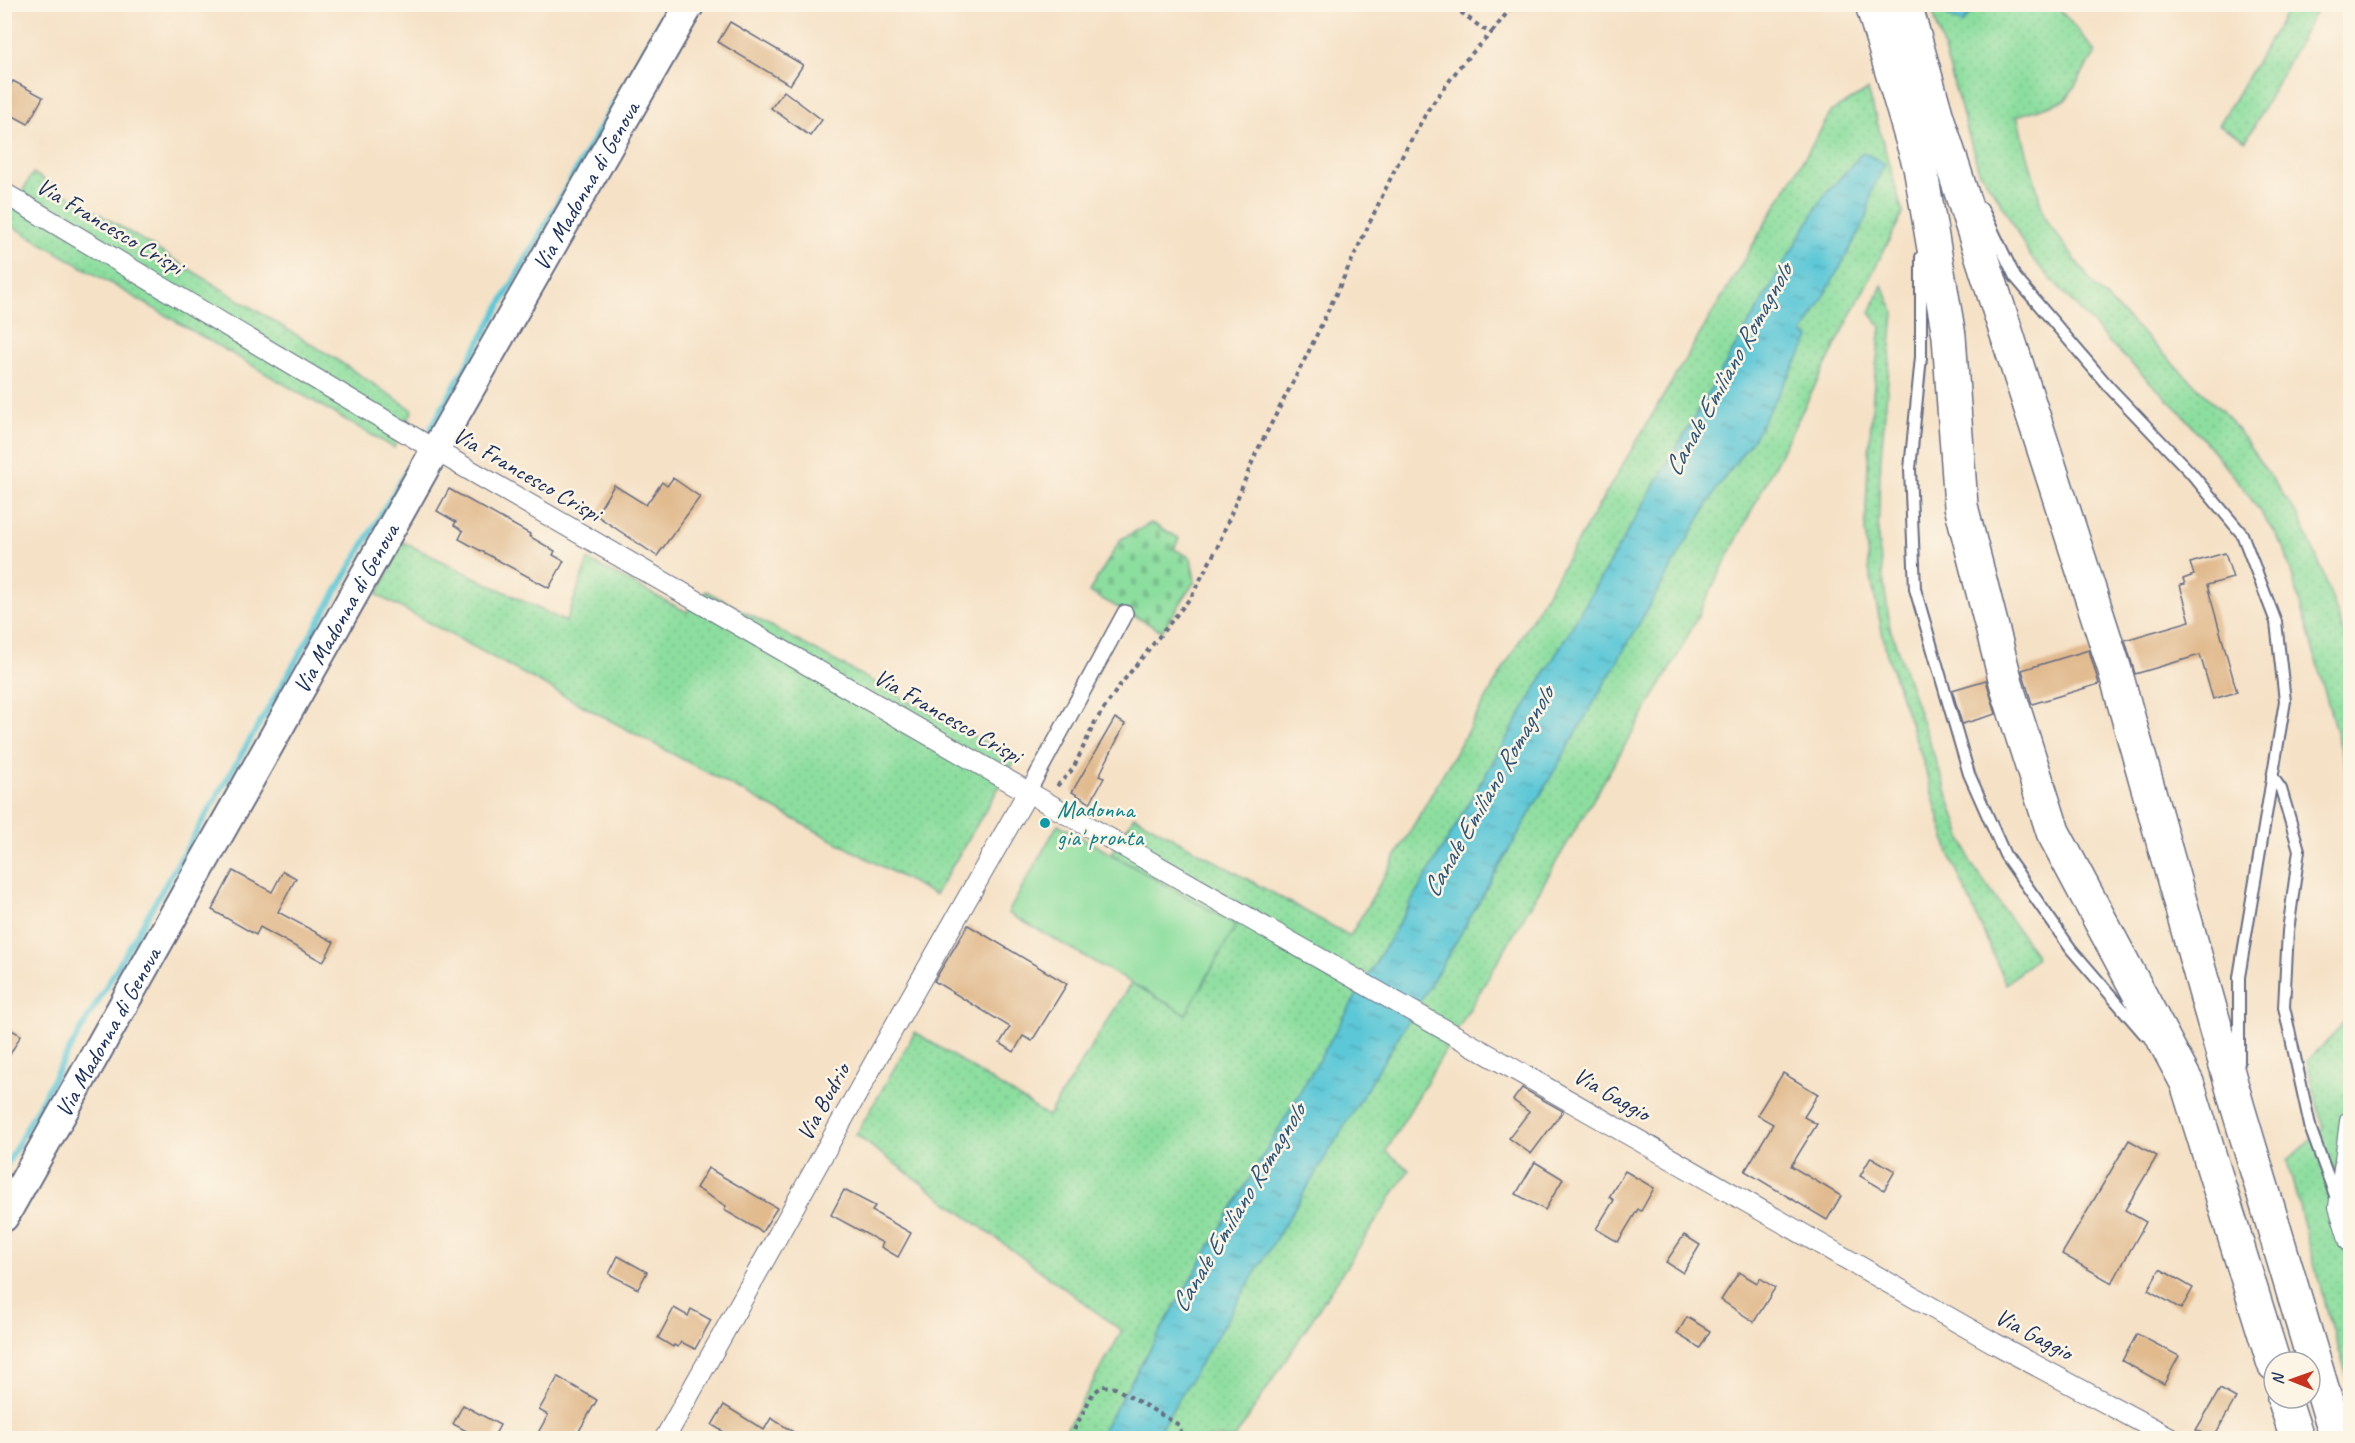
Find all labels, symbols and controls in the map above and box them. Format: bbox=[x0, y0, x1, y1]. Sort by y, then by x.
street label: Via Madonna di Genova bbox=[526, 94, 647, 276]
street label: Via Francesco Crispi bbox=[31, 170, 191, 283]
water label: Canale Emiliano Romagnolo bbox=[1656, 254, 1802, 482]
street label: Via Francesco Crispi bbox=[448, 420, 608, 530]
street label: Via Madonna di Genova bbox=[286, 516, 407, 699]
street label: Via Francesco Crispi bbox=[869, 662, 1029, 772]
water label: Canale Emiliano Romagnolo bbox=[1414, 677, 1564, 903]
place label: Madonna gia' pronta bbox=[1057, 794, 1144, 852]
marker: Madonna gia' pronta bbox=[1038, 816, 1052, 830]
street label: Via Madonna di Genova bbox=[48, 940, 169, 1122]
street label: Via Budrio bbox=[790, 1056, 858, 1146]
street label: Via Gaggio bbox=[1568, 1060, 1658, 1129]
water label: Canale Emiliano Romagnolo bbox=[1163, 1094, 1316, 1318]
street label: Via Gaggio bbox=[1990, 1301, 2080, 1368]
north arrow bbox=[2262, 1350, 2322, 1410]
text: N bbox=[2268, 1372, 2288, 1385]

